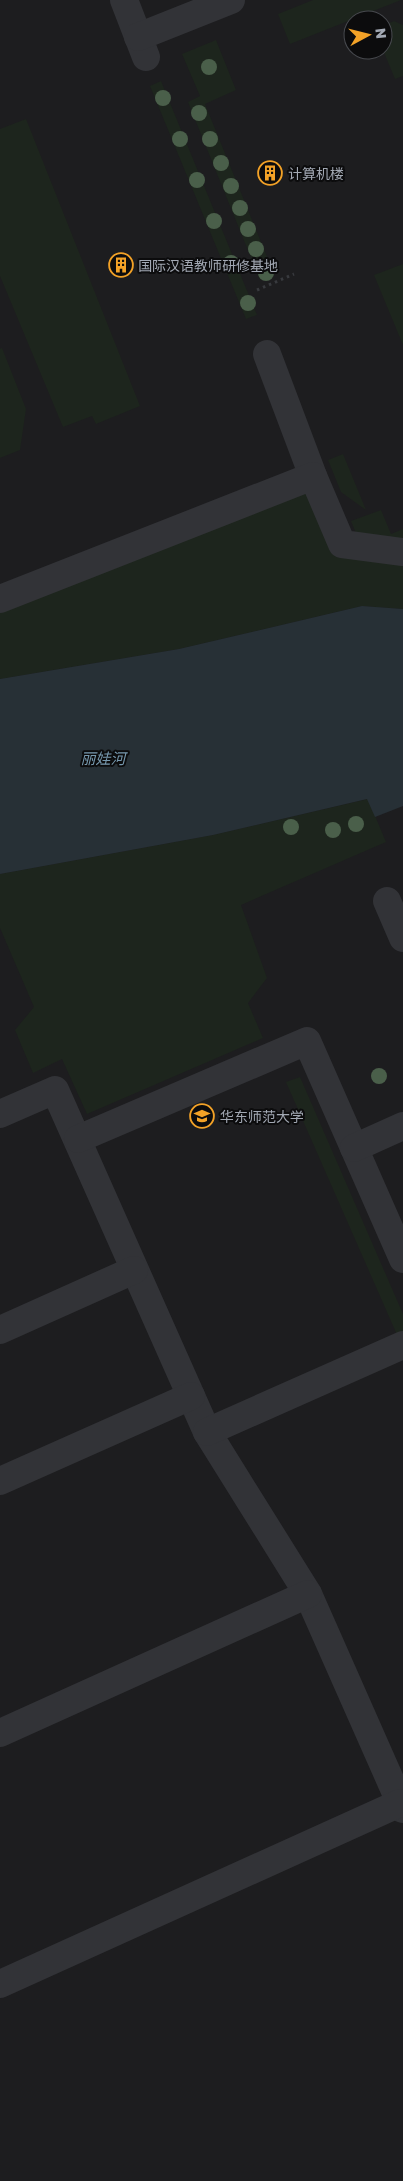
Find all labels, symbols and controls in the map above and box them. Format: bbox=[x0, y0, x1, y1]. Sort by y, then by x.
north arrow bbox=[343, 10, 393, 60]
text: N bbox=[372, 27, 390, 40]
building icon: 计算机楼 bbox=[257, 160, 283, 186]
place label: 计算机楼 bbox=[288, 165, 344, 182]
building icon: 国际汉语教师研修基地 bbox=[108, 252, 134, 278]
place label: 国际汉语教师研修基地 bbox=[138, 257, 278, 274]
water label: 丽娃河 bbox=[80, 749, 128, 767]
school or university icon: 华东师范大学 bbox=[189, 1103, 215, 1129]
place label: 华东师范大学 bbox=[220, 1108, 304, 1125]

